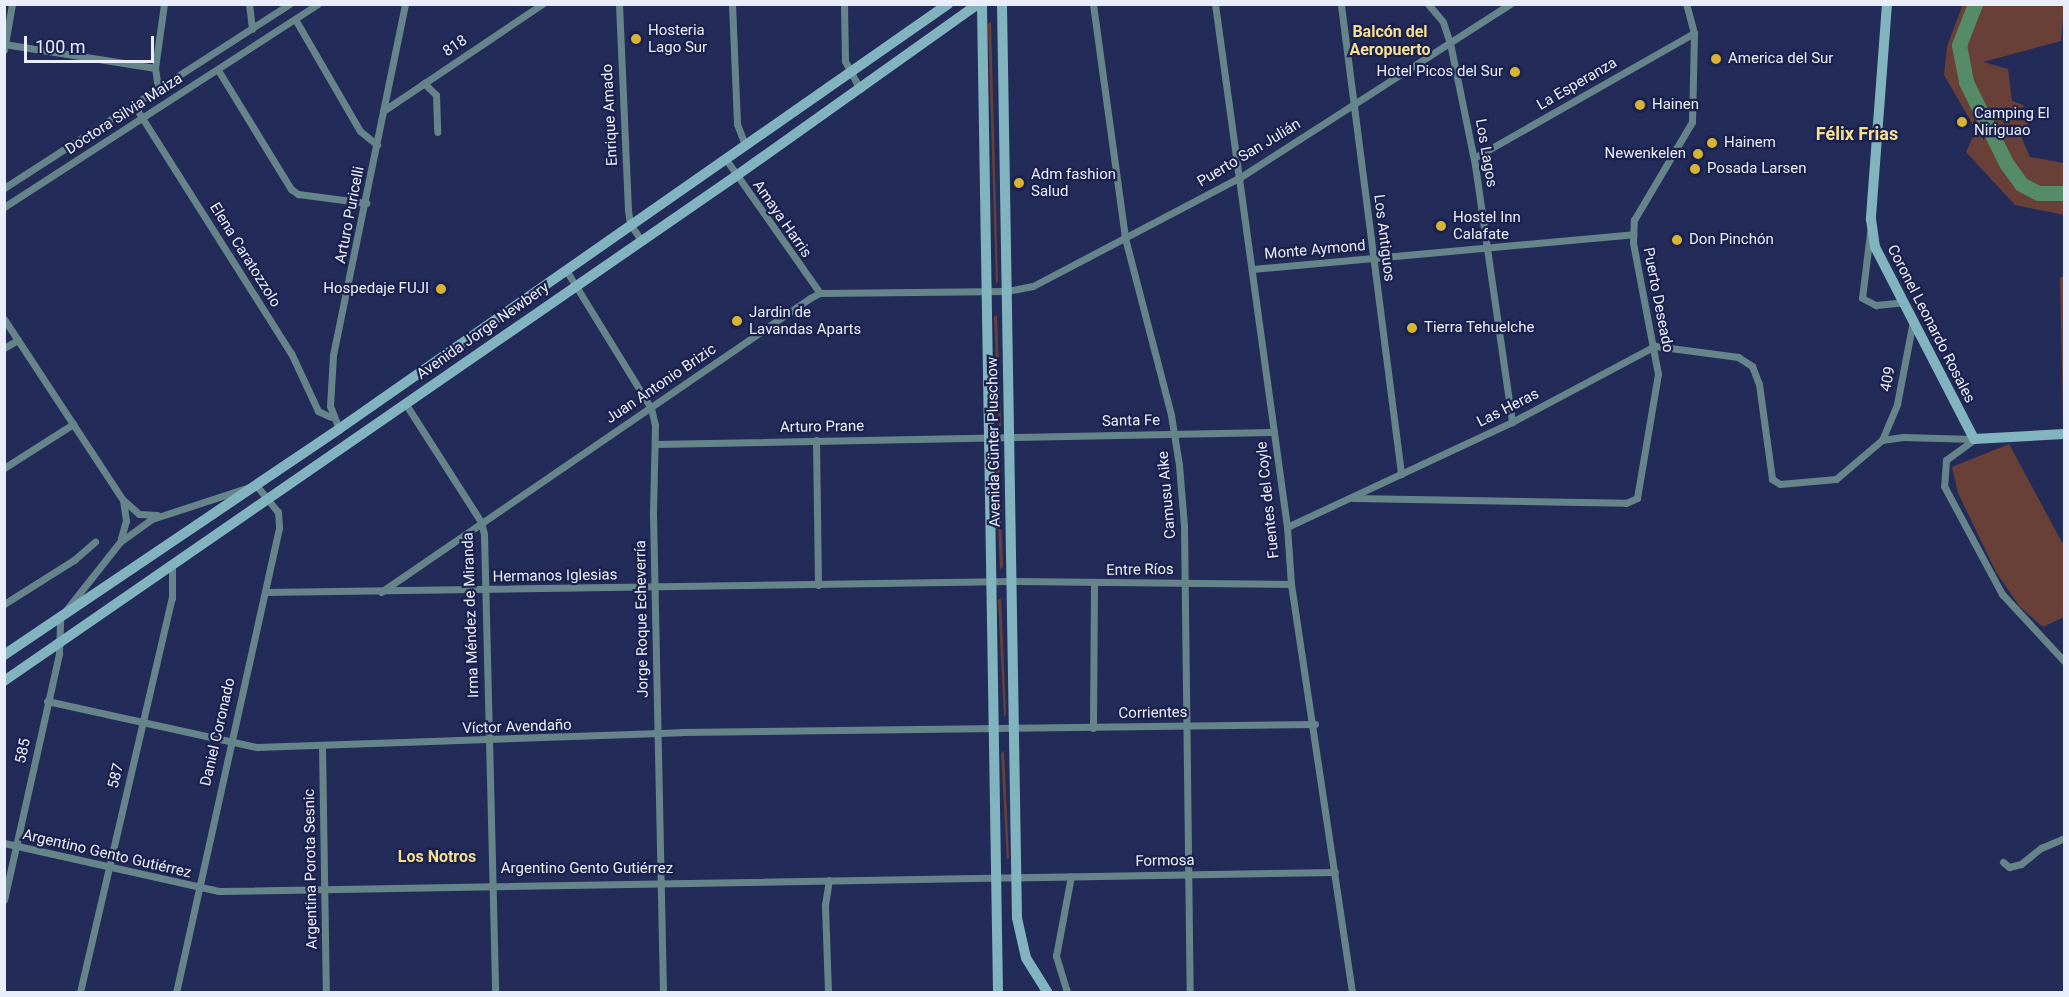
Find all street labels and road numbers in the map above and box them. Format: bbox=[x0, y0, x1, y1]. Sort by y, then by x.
street label: 818 bbox=[439, 31, 471, 61]
street label: La Esperanza bbox=[1534, 54, 1620, 114]
street label: Enrique Amado bbox=[598, 64, 622, 166]
street label: Doctora Silvia Maiza bbox=[62, 69, 186, 159]
street label: Puerto San Julián bbox=[1194, 115, 1304, 191]
street label: Los Lagos bbox=[1471, 117, 1501, 189]
street label: Arturo Puricelli bbox=[332, 165, 368, 265]
street label: Amaya Harris bbox=[749, 177, 815, 261]
street label: Los Antiguos bbox=[1370, 193, 1398, 283]
street label: Elena Caratozzolo bbox=[206, 199, 284, 311]
street label: Monte Aymond bbox=[1264, 237, 1366, 263]
street label: Coronel Leonardo Rosales bbox=[1883, 242, 1979, 406]
street label: Puerto Deseado bbox=[1639, 246, 1677, 354]
street label: Avenida Jorge Newbery bbox=[413, 279, 553, 383]
street label: Juan Antonio Brizic bbox=[602, 340, 720, 428]
street label: Avenida Günter Pluschow bbox=[984, 357, 1004, 527]
street label: 409 bbox=[1877, 365, 1899, 393]
street label: Las Heras bbox=[1474, 385, 1542, 431]
street label: Santa Fe bbox=[1102, 411, 1160, 431]
street label: Arturo Prane bbox=[780, 417, 864, 437]
street label: Fuentes del Coyle bbox=[1253, 441, 1283, 559]
street label: Camusu Aike bbox=[1154, 450, 1180, 540]
street label: Irma Méndez de Miranda bbox=[459, 532, 483, 698]
street label: Jorge Roque Echeverría bbox=[632, 540, 652, 698]
street label: Entre Ríos bbox=[1106, 560, 1174, 580]
street label: Hermanos Iglesias bbox=[492, 566, 618, 586]
street label: Daniel Coronado bbox=[197, 676, 239, 788]
street label: Corrientes bbox=[1118, 703, 1188, 723]
street label: Víctor Avendaño bbox=[462, 716, 572, 738]
street label: 585 bbox=[12, 737, 34, 765]
street label: 587 bbox=[104, 762, 128, 790]
street label: Argentina Porota Sesnic bbox=[301, 789, 321, 949]
street label: Argentino Gento Gutiérrez bbox=[21, 826, 193, 882]
street label: Formosa bbox=[1135, 851, 1195, 871]
street label: Argentino Gento Gutiérrez bbox=[501, 860, 673, 878]

